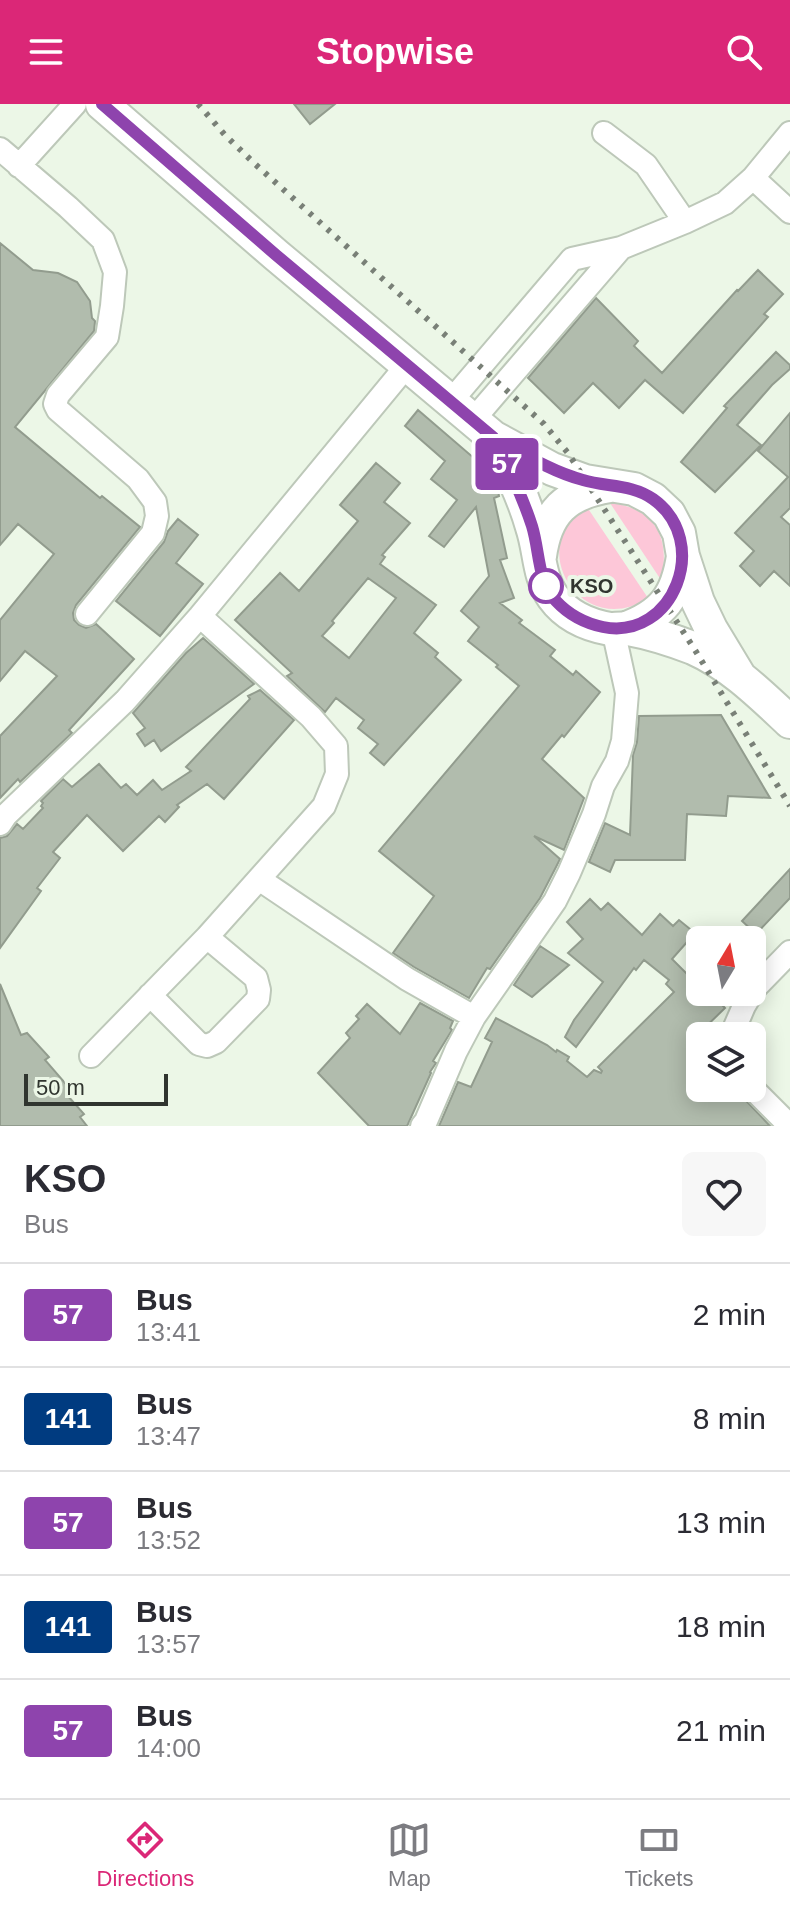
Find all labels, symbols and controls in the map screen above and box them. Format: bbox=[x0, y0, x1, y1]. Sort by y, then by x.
icon: menu bbox=[24, 30, 68, 74]
icon: search bbox=[722, 30, 766, 74]
text: Stopwise bbox=[316, 31, 474, 72]
line badge: 57 bbox=[471, 438, 543, 490]
text: 57 bbox=[491, 448, 523, 479]
marker: KSO bbox=[529, 569, 563, 603]
place label: KSO bbox=[570, 575, 613, 597]
north arrow bbox=[686, 926, 766, 1006]
map controls bbox=[686, 926, 766, 1102]
button: layers bbox=[686, 1022, 766, 1102]
scale bar bbox=[24, 1070, 168, 1106]
text: 50 m bbox=[36, 1075, 85, 1100]
button: heart bbox=[682, 1152, 766, 1236]
text: KSO bbox=[24, 1158, 106, 1200]
text: Bus bbox=[24, 1209, 69, 1239]
text: Bus bbox=[136, 1283, 193, 1316]
text: 2 min bbox=[693, 1298, 766, 1331]
text: 57 bbox=[52, 1299, 84, 1330]
text: 13:41 bbox=[136, 1317, 201, 1347]
text: Bus bbox=[136, 1387, 193, 1420]
text: 8 min bbox=[693, 1402, 766, 1435]
text: 141 bbox=[45, 1403, 91, 1434]
text: 13:47 bbox=[136, 1421, 201, 1451]
text: Bus bbox=[136, 1491, 193, 1524]
text: 13 min bbox=[676, 1506, 766, 1539]
text: 57 bbox=[52, 1507, 84, 1538]
text: 13:52 bbox=[136, 1525, 201, 1555]
text: Bus bbox=[136, 1595, 193, 1628]
text: 18 min bbox=[676, 1610, 766, 1643]
text: 141 bbox=[45, 1611, 91, 1642]
text: 13:57 bbox=[136, 1629, 201, 1659]
text: Bus bbox=[136, 1699, 193, 1732]
text: 21 min bbox=[676, 1714, 766, 1747]
text: 57 bbox=[52, 1715, 84, 1746]
text: 14:00 bbox=[136, 1733, 201, 1763]
tab: Directions bbox=[97, 1818, 194, 1892]
tab: Map bbox=[387, 1818, 431, 1892]
tab: Tickets bbox=[625, 1818, 693, 1892]

